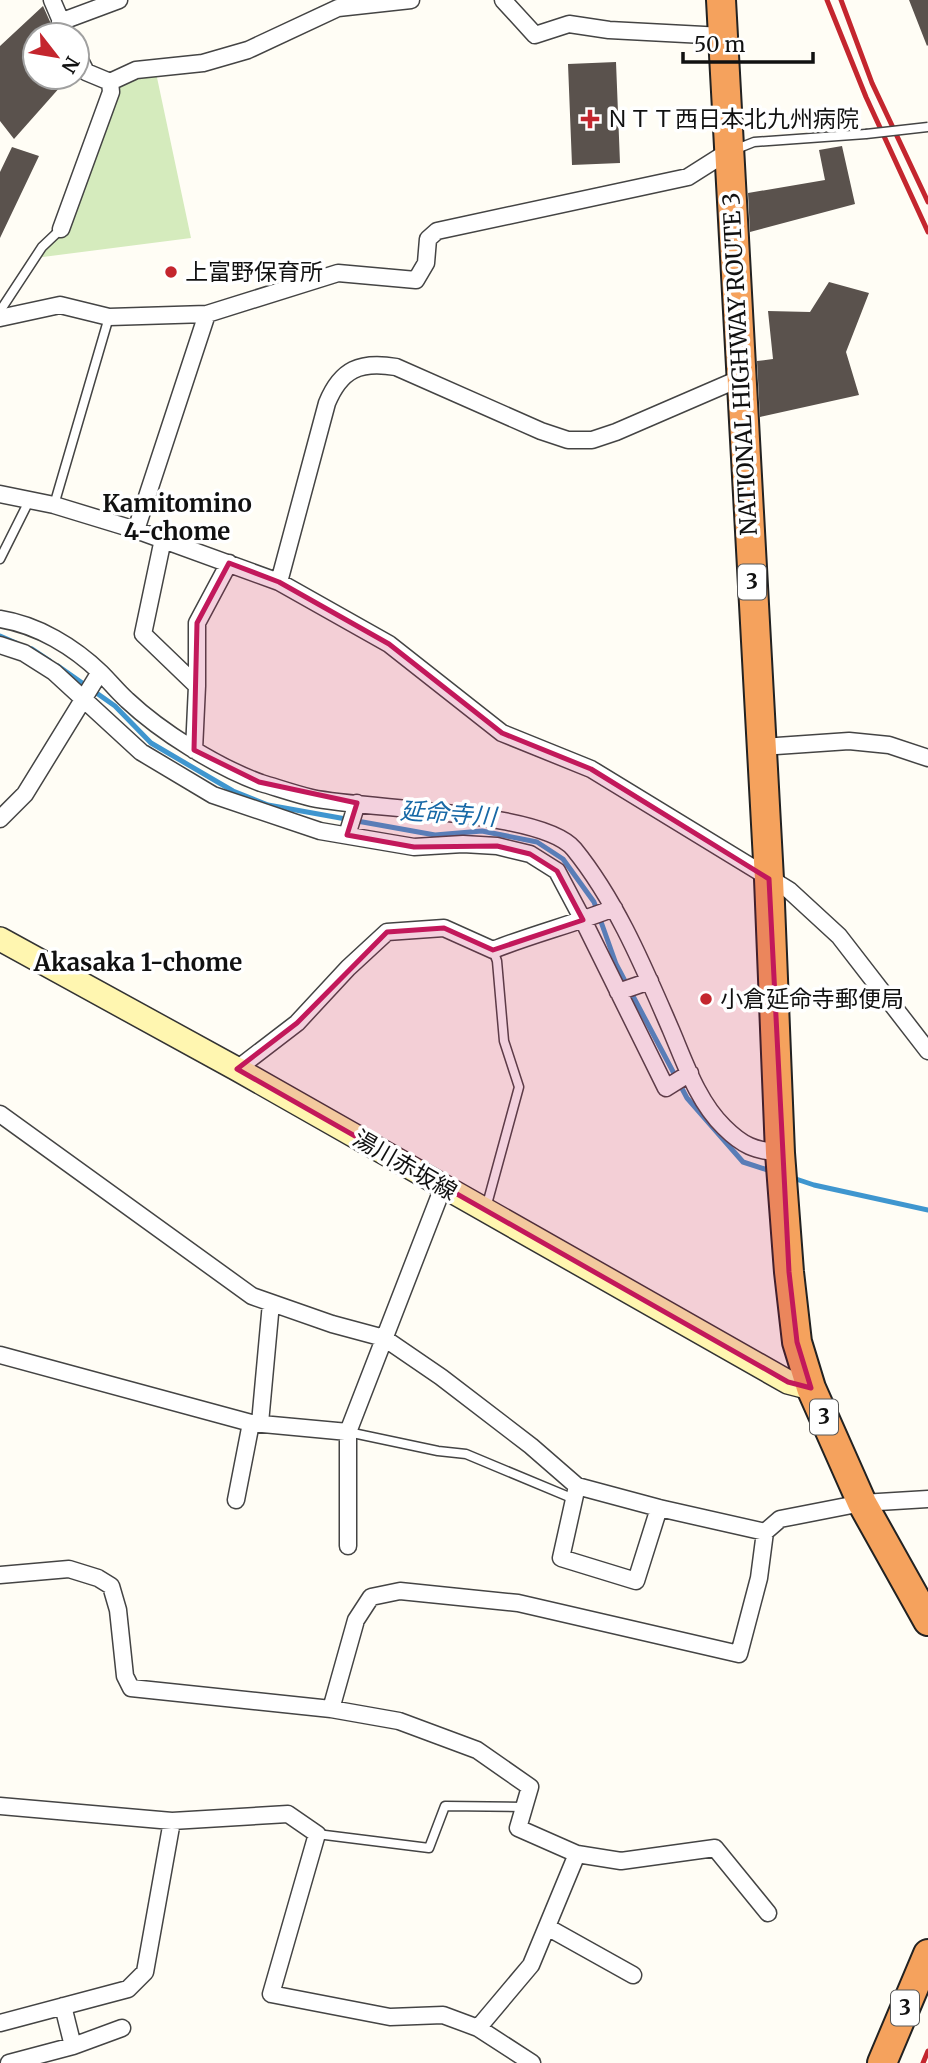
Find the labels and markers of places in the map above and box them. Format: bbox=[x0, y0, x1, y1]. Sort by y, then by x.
place label: ＮＴＴ西日本北九州病院 bbox=[606, 104, 859, 133]
marker: ＮＴＴ西日本北九州病院 bbox=[580, 109, 600, 129]
place label: 上富野保育所 bbox=[185, 257, 323, 286]
marker: 上富野保育所 bbox=[163, 264, 179, 280]
place label: 小倉延命寺郵便局 bbox=[720, 984, 904, 1013]
marker: 小倉延命寺郵便局 bbox=[698, 991, 714, 1007]

